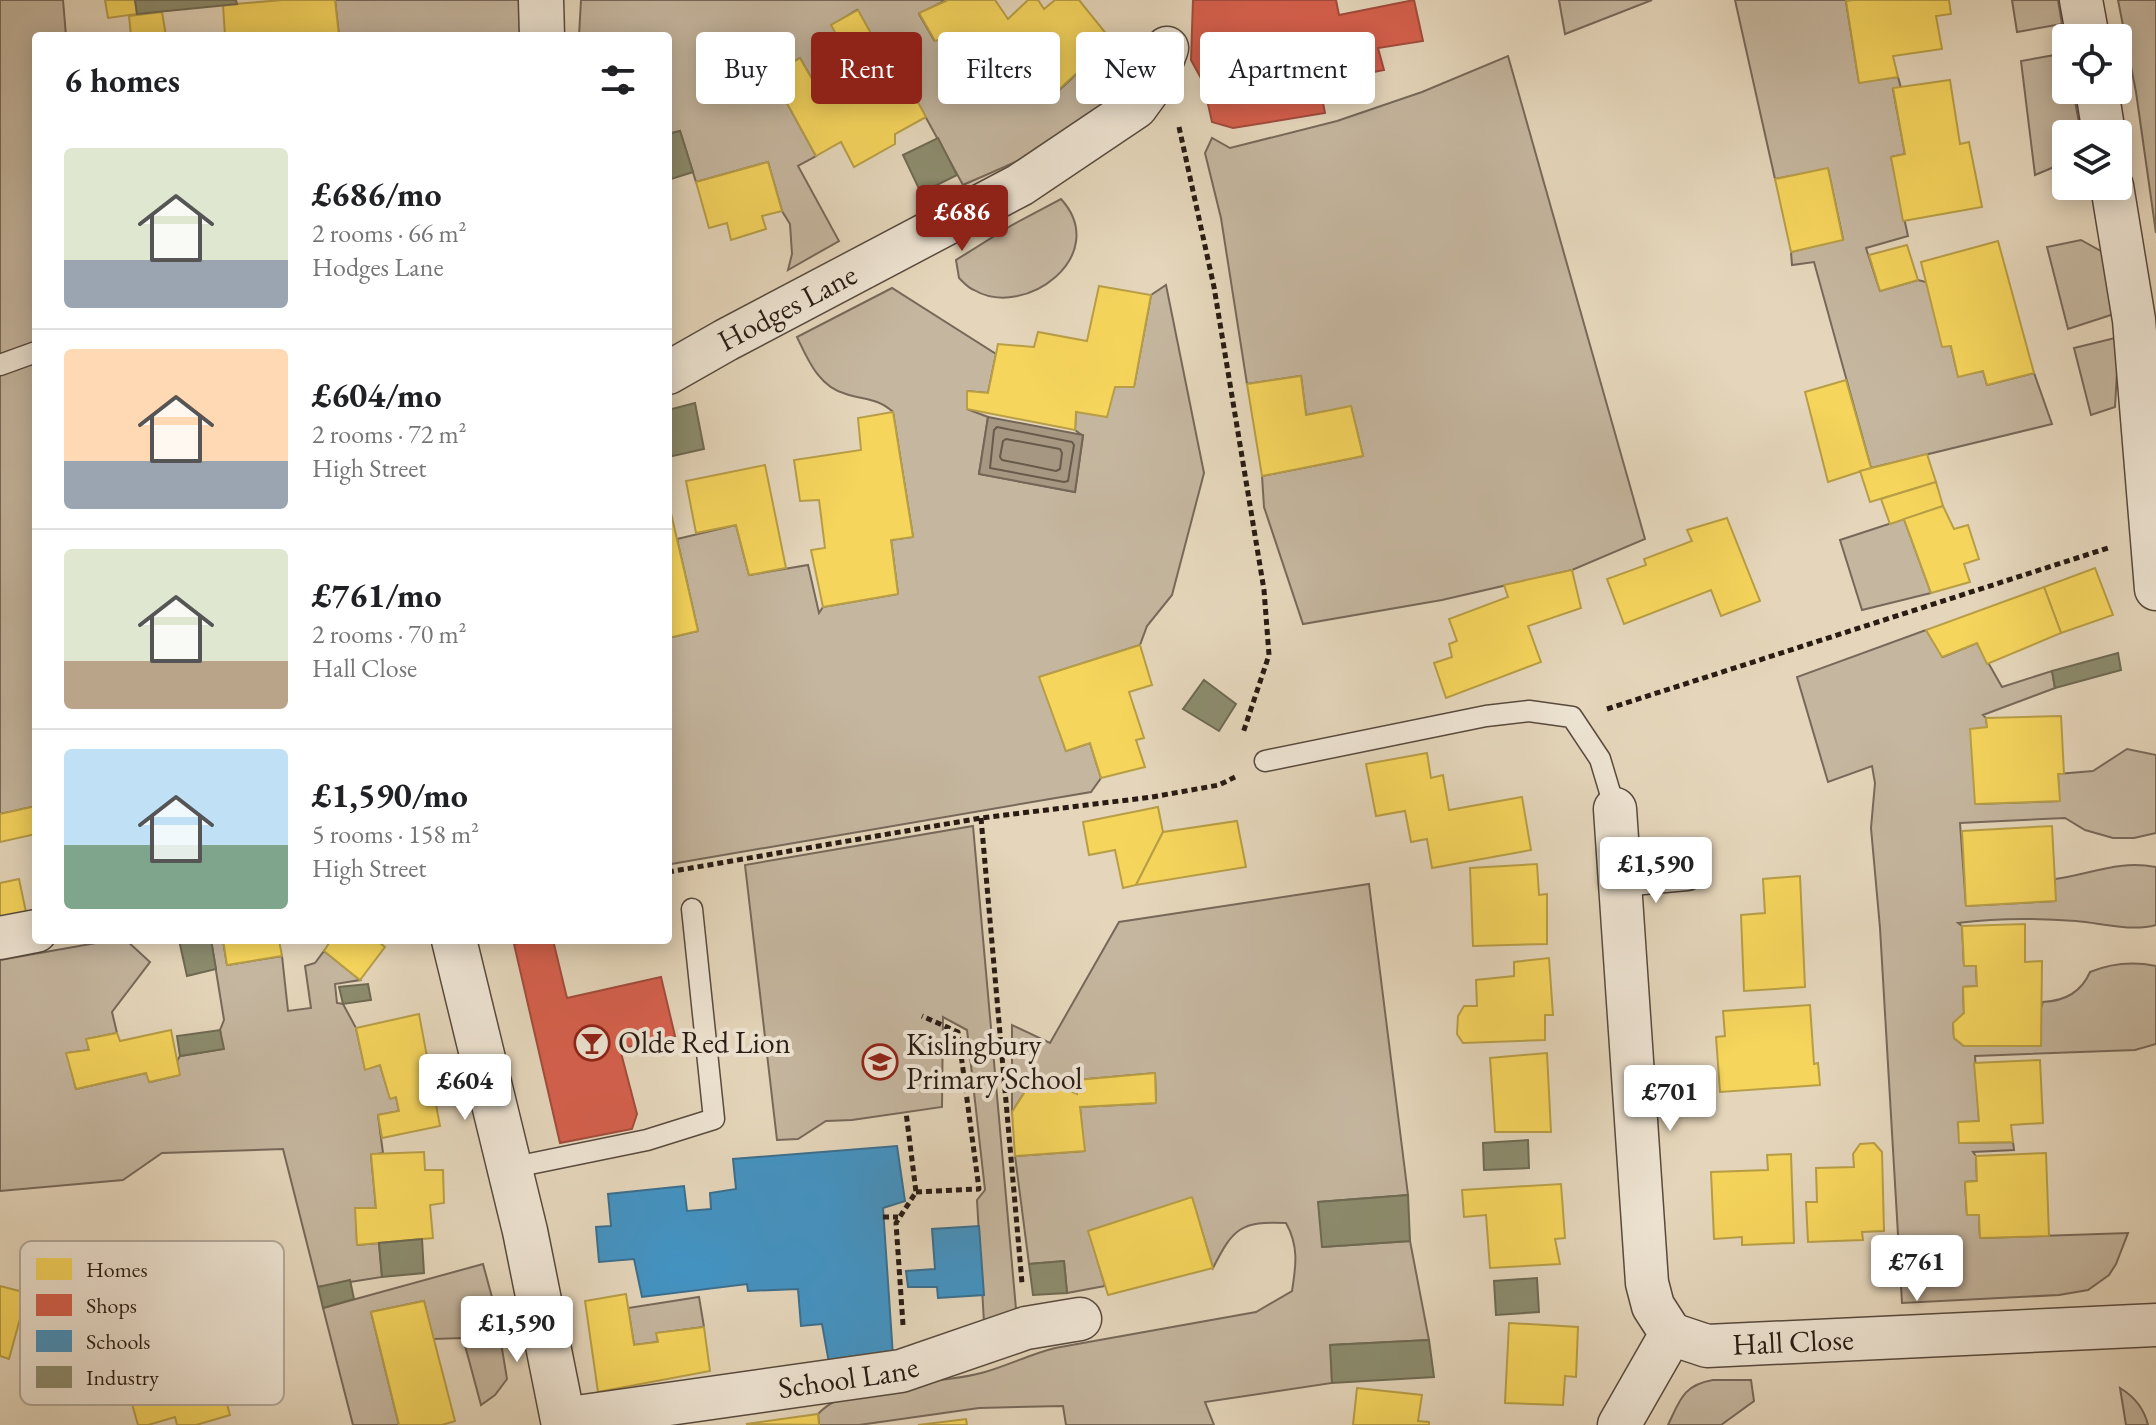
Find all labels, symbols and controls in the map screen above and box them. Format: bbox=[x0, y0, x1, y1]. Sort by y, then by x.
map controls bbox=[2052, 24, 2132, 200]
button: locate bbox=[2052, 24, 2132, 104]
chip: Buy bbox=[696, 32, 795, 104]
chip: Rent bbox=[811, 32, 922, 104]
chip: Filters bbox=[938, 32, 1060, 104]
chip: New bbox=[1076, 32, 1184, 104]
chip: Apartment bbox=[1200, 32, 1375, 104]
text: 6 homes bbox=[64, 58, 180, 102]
icon: filters bbox=[596, 58, 640, 102]
button: layers bbox=[2052, 120, 2132, 200]
text: £686/mo bbox=[312, 172, 442, 216]
icon: home bbox=[128, 180, 224, 276]
pin: £686 bbox=[915, 185, 1009, 253]
text: £686 bbox=[934, 194, 990, 228]
text: 2 rooms · 66 m² bbox=[312, 216, 467, 250]
text: Hodges Lane bbox=[312, 250, 444, 284]
street label: Hodges Lane bbox=[711, 255, 863, 360]
text: £604/mo bbox=[312, 373, 442, 417]
icon: home bbox=[128, 381, 224, 477]
text: 2 rooms · 72 m² bbox=[312, 417, 467, 451]
text: High Street bbox=[312, 451, 426, 485]
text: £761/mo bbox=[312, 573, 442, 617]
icon: home bbox=[128, 581, 224, 677]
text: 2 rooms · 70 m² bbox=[312, 617, 467, 651]
text: Hall Close bbox=[312, 651, 417, 685]
text: £1,590/mo bbox=[312, 773, 468, 817]
icon: home bbox=[128, 781, 224, 877]
text: 5 rooms · 158 m² bbox=[312, 817, 479, 851]
pin: £1,590 bbox=[1591, 837, 1721, 905]
text: £1,590 bbox=[1618, 846, 1694, 880]
text: High Street bbox=[312, 851, 426, 885]
place label: Olde Red Lion bbox=[618, 1023, 791, 1062]
bar icon: Olde Red Lion bbox=[573, 1024, 611, 1062]
place label: Kislingbury Primary School bbox=[906, 1025, 1082, 1098]
school or university icon: Kislingbury Primary School bbox=[861, 1043, 899, 1081]
pin: £604 bbox=[418, 1054, 512, 1122]
text: £604 bbox=[437, 1063, 493, 1097]
pin: £701 bbox=[1623, 1065, 1717, 1133]
text: £701 bbox=[1642, 1074, 1698, 1108]
pin: £761 bbox=[1870, 1235, 1964, 1303]
legend bbox=[20, 1241, 284, 1405]
text: £761 bbox=[1889, 1244, 1945, 1278]
text: Homes bbox=[86, 1255, 148, 1284]
text: Shops bbox=[86, 1291, 137, 1320]
pin: £1,590 bbox=[452, 1296, 582, 1364]
text: £1,590 bbox=[479, 1305, 555, 1339]
street label: Hall Close bbox=[1731, 1319, 1855, 1364]
text: Schools bbox=[86, 1327, 150, 1356]
street label: School Lane bbox=[775, 1346, 923, 1407]
text: Industry bbox=[86, 1363, 159, 1392]

